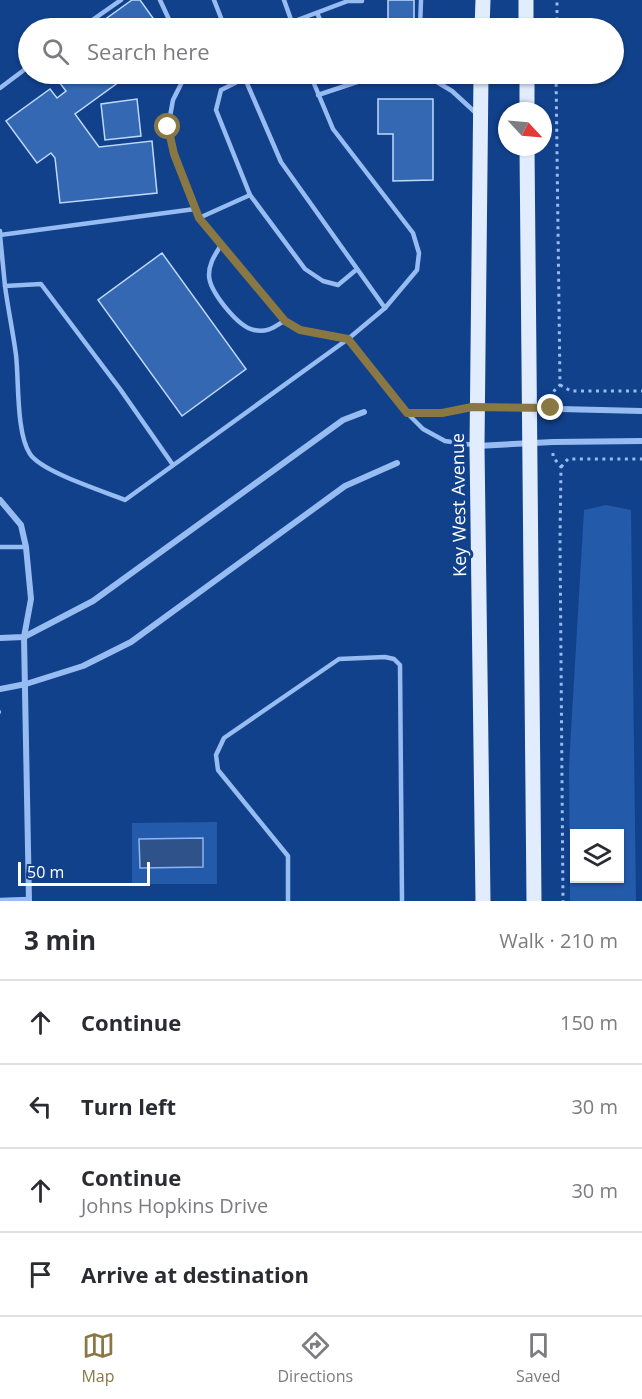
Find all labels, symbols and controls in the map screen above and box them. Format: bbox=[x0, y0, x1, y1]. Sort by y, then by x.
search box bbox=[18, 18, 624, 84]
icon: search bbox=[39, 35, 72, 68]
text: Search here bbox=[87, 36, 210, 66]
north arrow bbox=[498, 102, 552, 156]
route start bbox=[154, 113, 180, 139]
route end bbox=[537, 394, 563, 420]
street label: Key West Avenue bbox=[445, 433, 471, 577]
map controls bbox=[570, 829, 624, 883]
button: layers bbox=[570, 829, 624, 883]
scale bar bbox=[18, 859, 150, 886]
text: 50 m bbox=[27, 861, 64, 883]
text: 3 min bbox=[24, 922, 96, 958]
text: Walk · 210 m bbox=[499, 927, 618, 954]
icon: ahead bbox=[24, 1006, 57, 1039]
text: Continue bbox=[81, 1007, 181, 1037]
text: 150 m bbox=[560, 1009, 618, 1036]
icon: left bbox=[24, 1090, 57, 1123]
text: Turn left bbox=[81, 1091, 176, 1121]
text: 30 m bbox=[571, 1093, 618, 1120]
text: Continue bbox=[81, 1162, 181, 1192]
icon: ahead bbox=[24, 1174, 57, 1207]
text: 30 m bbox=[571, 1177, 618, 1204]
text: Johns Hopkins Drive bbox=[81, 1192, 268, 1219]
icon: arrive bbox=[24, 1258, 57, 1291]
text: Arrive at destination bbox=[81, 1259, 309, 1289]
tab: Map bbox=[81, 1329, 115, 1387]
tab: Directions bbox=[277, 1329, 353, 1387]
tab: Saved bbox=[516, 1329, 561, 1387]

